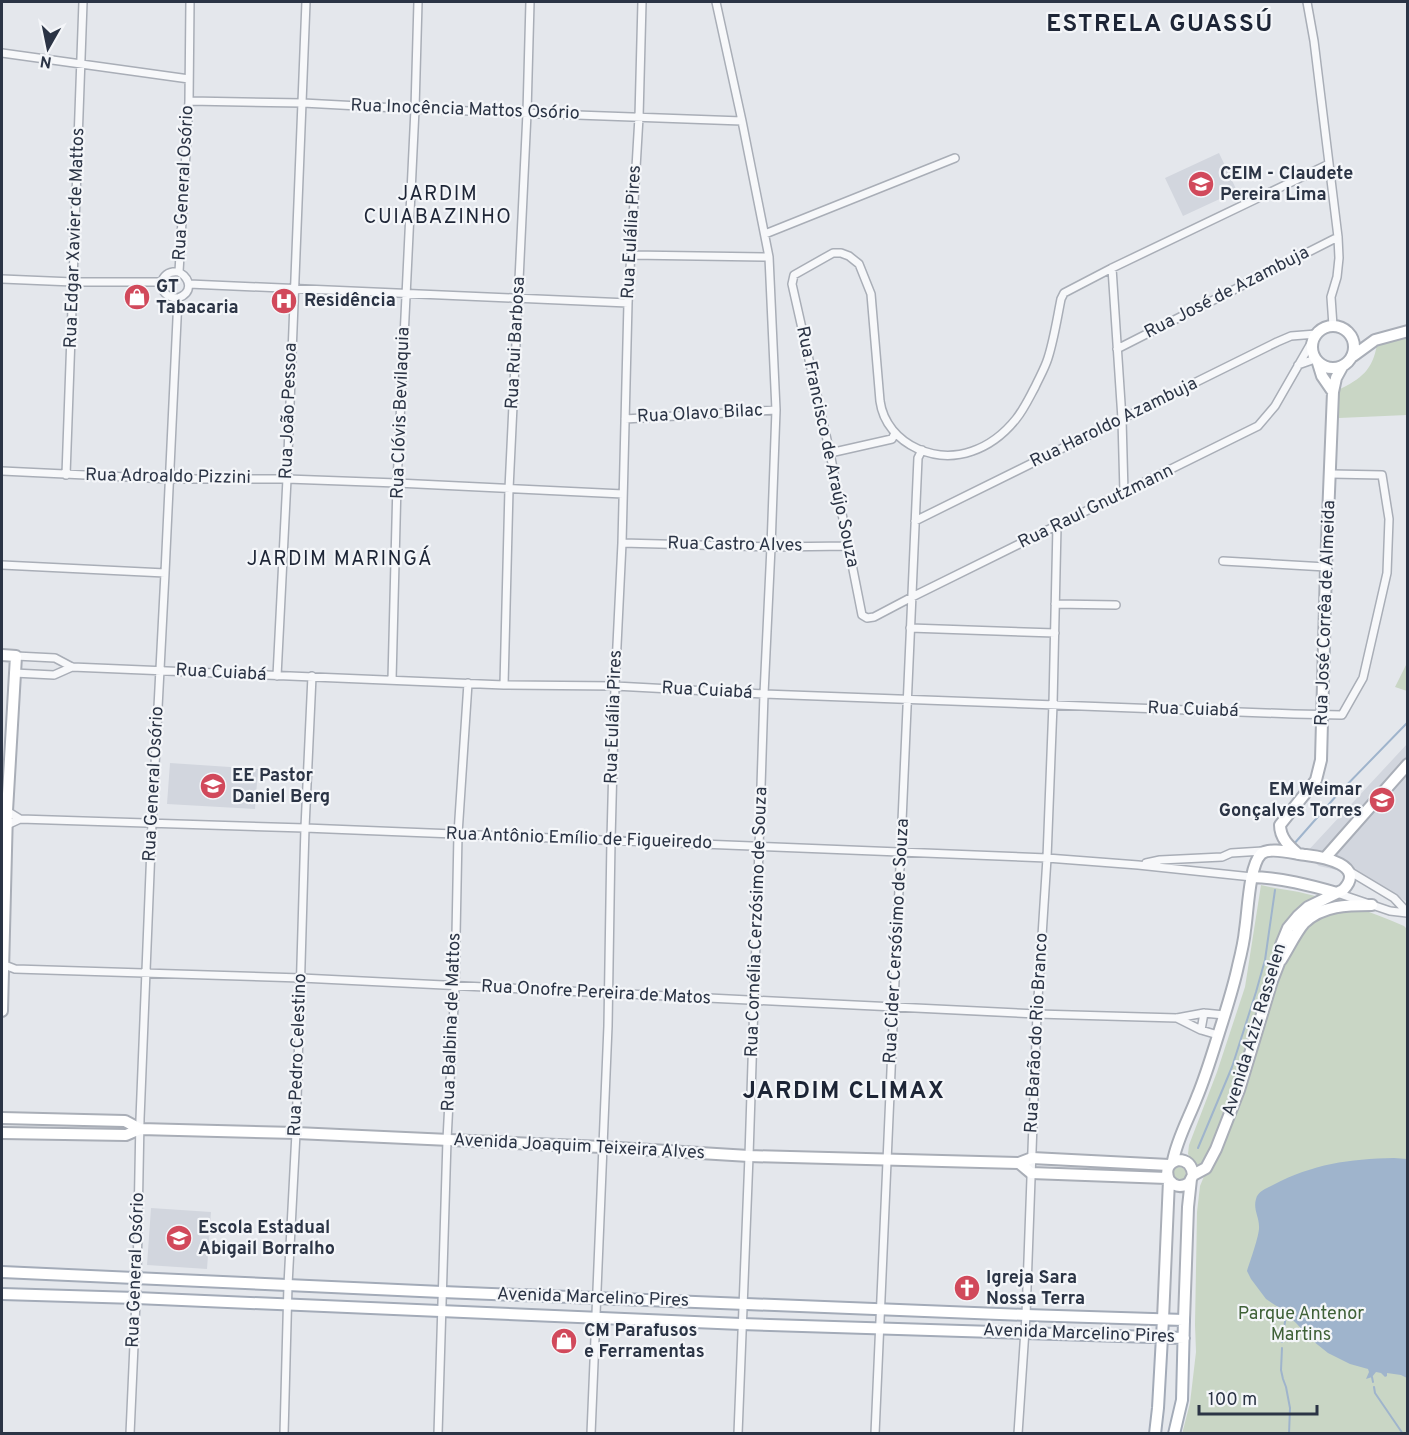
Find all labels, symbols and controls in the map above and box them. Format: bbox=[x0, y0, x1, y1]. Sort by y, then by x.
district label: ESTRELA GUASSÚ bbox=[1046, 8, 1274, 40]
north arrow bbox=[18, 18, 78, 78]
text: N bbox=[39, 50, 53, 72]
street label: Rua Inocência Mattos Osório bbox=[350, 95, 580, 125]
street label: Rua General Osório bbox=[168, 105, 200, 261]
street label: Rua Edgar Xavier de Mattos bbox=[60, 127, 90, 349]
place label: CEIM - Claudete Pereira Lima bbox=[1220, 163, 1353, 207]
street label: Rua Eulália Pires bbox=[617, 164, 647, 300]
school or university icon: CEIM - Claudete Pereira Lima bbox=[1186, 169, 1216, 199]
district label: JARDIM CUIABAZINHO bbox=[364, 182, 512, 231]
street label: Rua José de Azambuja bbox=[1141, 241, 1313, 345]
place label: GT Tabacaria bbox=[156, 276, 239, 320]
street label: Rua Rui Barbosa bbox=[501, 276, 531, 410]
shop icon: GT Tabacaria bbox=[122, 282, 152, 312]
hospital icon: Residência bbox=[269, 286, 299, 316]
place label: Residência bbox=[304, 290, 396, 313]
street label: Rua Francisco de Araújo Souza bbox=[790, 324, 864, 570]
street label: Rua Clóvis Bevilaquia bbox=[386, 326, 416, 500]
street label: Rua João Pessoa bbox=[275, 342, 303, 480]
street label: Rua Haroldo Azambuja bbox=[1026, 372, 1202, 474]
street label: Rua Olavo Bilac bbox=[636, 399, 764, 429]
street label: Rua Raul Gnutzmann bbox=[1015, 459, 1177, 555]
street label: Rua Adroaldo Pizzini bbox=[85, 464, 251, 490]
street label: Rua José Corrêa de Almeida bbox=[1311, 500, 1341, 726]
street label: Rua Castro Alves bbox=[667, 532, 803, 558]
district label: JARDIM MARINGÁ bbox=[247, 545, 433, 573]
street label: Rua Eulália Pires bbox=[600, 650, 628, 784]
street label: Rua Cuiabá bbox=[175, 659, 267, 687]
street label: Rua Cuiabá bbox=[661, 677, 753, 705]
street label: Rua Cuiabá bbox=[1147, 697, 1239, 723]
street label: Rua General Osório bbox=[138, 706, 170, 862]
place label: EE Pastor Daniel Berg bbox=[232, 765, 330, 809]
school or university icon: EE Pastor Daniel Berg bbox=[198, 771, 228, 801]
place label: EM Weimar Gonçalves Torres bbox=[1219, 779, 1362, 823]
school or university icon: EM Weimar Gonçalves Torres bbox=[1367, 785, 1397, 815]
street label: Rua Cornélia Cerzósimo de Souza bbox=[741, 786, 773, 1058]
street label: Rua Cider Cersósimo de Souza bbox=[879, 818, 915, 1064]
street label: Rua Antônio Emílio de Figueiredo bbox=[445, 823, 713, 855]
street label: Rua Balbina de Mattos bbox=[437, 932, 467, 1112]
street label: Rua Barão do Rio Branco bbox=[1020, 932, 1054, 1134]
street label: Avenida Aziz Rasselen bbox=[1218, 941, 1292, 1119]
street label: Rua Pedro Celestino bbox=[284, 973, 312, 1137]
street label: Rua Onofre Pereira de Matos bbox=[480, 975, 712, 1011]
district label: JARDIM CLIMAX bbox=[742, 1077, 946, 1107]
street label: Avenida Joaquim Teixeira Alves bbox=[453, 1129, 705, 1165]
street label: Rua General Osório bbox=[122, 1192, 150, 1348]
place label: Escola Estadual Abigail Borralho bbox=[198, 1217, 335, 1261]
school or university icon: Escola Estadual Abigail Borralho bbox=[164, 1223, 194, 1253]
place label: Igreja Sara Nossa Terra bbox=[986, 1267, 1085, 1311]
church icon: Igreja Sara Nossa Terra bbox=[952, 1273, 982, 1303]
street label: Avenida Marcelino Pires bbox=[497, 1283, 689, 1313]
park label: Parque Antenor Martins bbox=[1238, 1303, 1364, 1347]
street label: Avenida Marcelino Pires bbox=[983, 1319, 1175, 1349]
place label: CM Parafusos e Ferramentas bbox=[584, 1320, 705, 1364]
shop icon: CM Parafusos e Ferramentas bbox=[549, 1326, 579, 1356]
scale bar bbox=[1199, 1378, 1318, 1416]
text: 100 m bbox=[1208, 1389, 1257, 1412]

